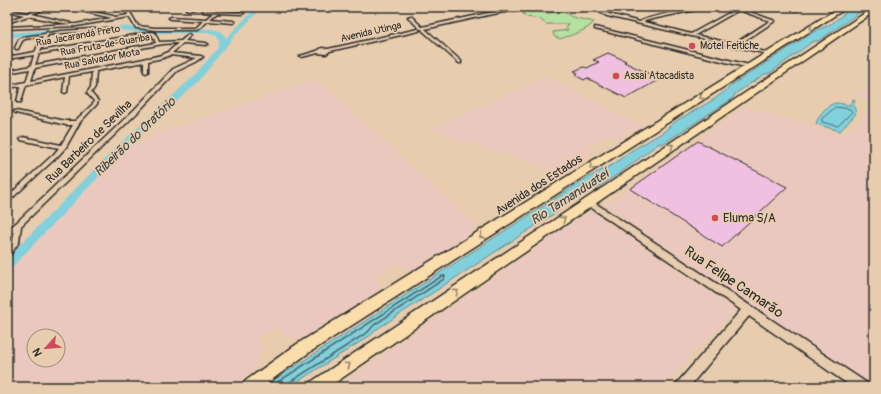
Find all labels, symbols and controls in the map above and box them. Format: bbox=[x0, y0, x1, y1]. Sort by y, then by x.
street label: Avenida Utinga bbox=[339, 19, 403, 45]
street label: Rua Jacarandá Preto bbox=[35, 23, 122, 49]
one-way arrow bbox=[809, 23, 816, 31]
street label: Rua Fruta-de-Guariba bbox=[59, 31, 151, 59]
place label: Motel Feitiche bbox=[700, 40, 759, 52]
marker: Motel Feitiche bbox=[687, 41, 697, 51]
street label: Rua Salvador Mota bbox=[63, 46, 141, 72]
place label: Assaí Atacadista bbox=[624, 70, 694, 82]
marker: Assaí Atacadista bbox=[611, 71, 621, 81]
water label: Ribeirão do Oratório bbox=[91, 93, 180, 180]
one-way arrow bbox=[699, 93, 706, 100]
street label: Rua Barbeiro de Sevilha bbox=[43, 97, 135, 187]
one-way arrow bbox=[667, 143, 674, 151]
street label: Avenida dos Estados bbox=[493, 151, 586, 219]
one-way arrow bbox=[589, 162, 596, 169]
water label: Rio Tamanduateí bbox=[528, 164, 614, 228]
place label: Eluma S/A bbox=[723, 211, 776, 226]
marker: Eluma S/A bbox=[710, 213, 720, 223]
one-way arrow bbox=[559, 216, 566, 224]
one-way arrow bbox=[480, 232, 487, 239]
street label: Rua Felipe Camarão bbox=[681, 243, 787, 322]
one-way arrow bbox=[451, 290, 458, 297]
north arrow bbox=[26, 328, 66, 368]
text: N bbox=[30, 346, 45, 359]
one-way arrow bbox=[344, 362, 351, 370]

